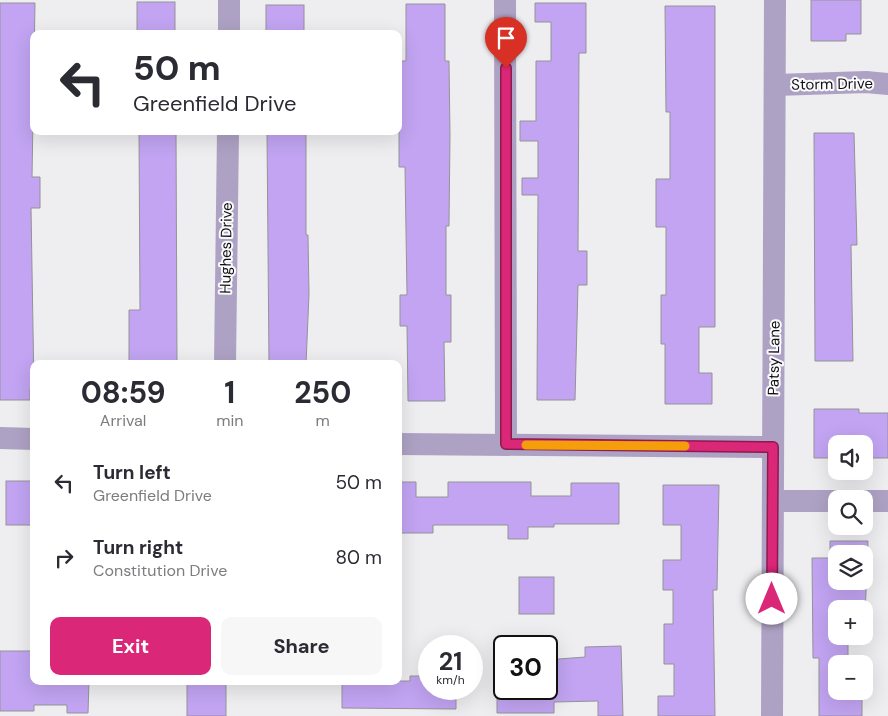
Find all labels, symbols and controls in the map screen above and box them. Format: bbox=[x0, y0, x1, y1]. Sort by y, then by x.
pin bbox=[485, 17, 527, 68]
icon: arrive bbox=[492, 24, 520, 52]
text: 50 m bbox=[133, 45, 221, 91]
icon: left bbox=[50, 50, 115, 115]
street label: Storm Drive bbox=[791, 73, 873, 95]
text: Greenfield Drive bbox=[133, 89, 297, 118]
street label: Hughes Drive bbox=[215, 202, 237, 294]
street label: Patsy Lane bbox=[763, 320, 785, 396]
text: 08:59 bbox=[81, 373, 165, 412]
text: 1 bbox=[224, 373, 235, 412]
text: 250 bbox=[294, 373, 351, 412]
text: Arrival bbox=[100, 410, 146, 431]
text: min bbox=[216, 410, 243, 431]
text: m bbox=[316, 410, 330, 431]
map controls bbox=[828, 435, 873, 700]
button: sound bbox=[828, 435, 873, 480]
text: Turn left bbox=[93, 460, 171, 485]
icon: left bbox=[50, 469, 78, 497]
text: 50 m bbox=[335, 470, 382, 495]
text: Greenfield Drive bbox=[93, 485, 212, 506]
button: search bbox=[828, 490, 873, 535]
text: Turn right bbox=[93, 535, 183, 560]
icon: right bbox=[50, 544, 78, 572]
text: 80 m bbox=[335, 545, 382, 570]
button: layers bbox=[828, 545, 873, 590]
text: Constitution Drive bbox=[93, 560, 227, 581]
position arrow bbox=[745, 572, 797, 624]
button: + bbox=[828, 600, 873, 645]
button: Exit bbox=[50, 617, 211, 675]
button: Share bbox=[221, 617, 382, 675]
speed limit sign: 30 bbox=[493, 635, 558, 700]
text: 21 bbox=[439, 645, 462, 678]
button: − bbox=[828, 655, 873, 700]
text: km/h bbox=[436, 672, 465, 688]

